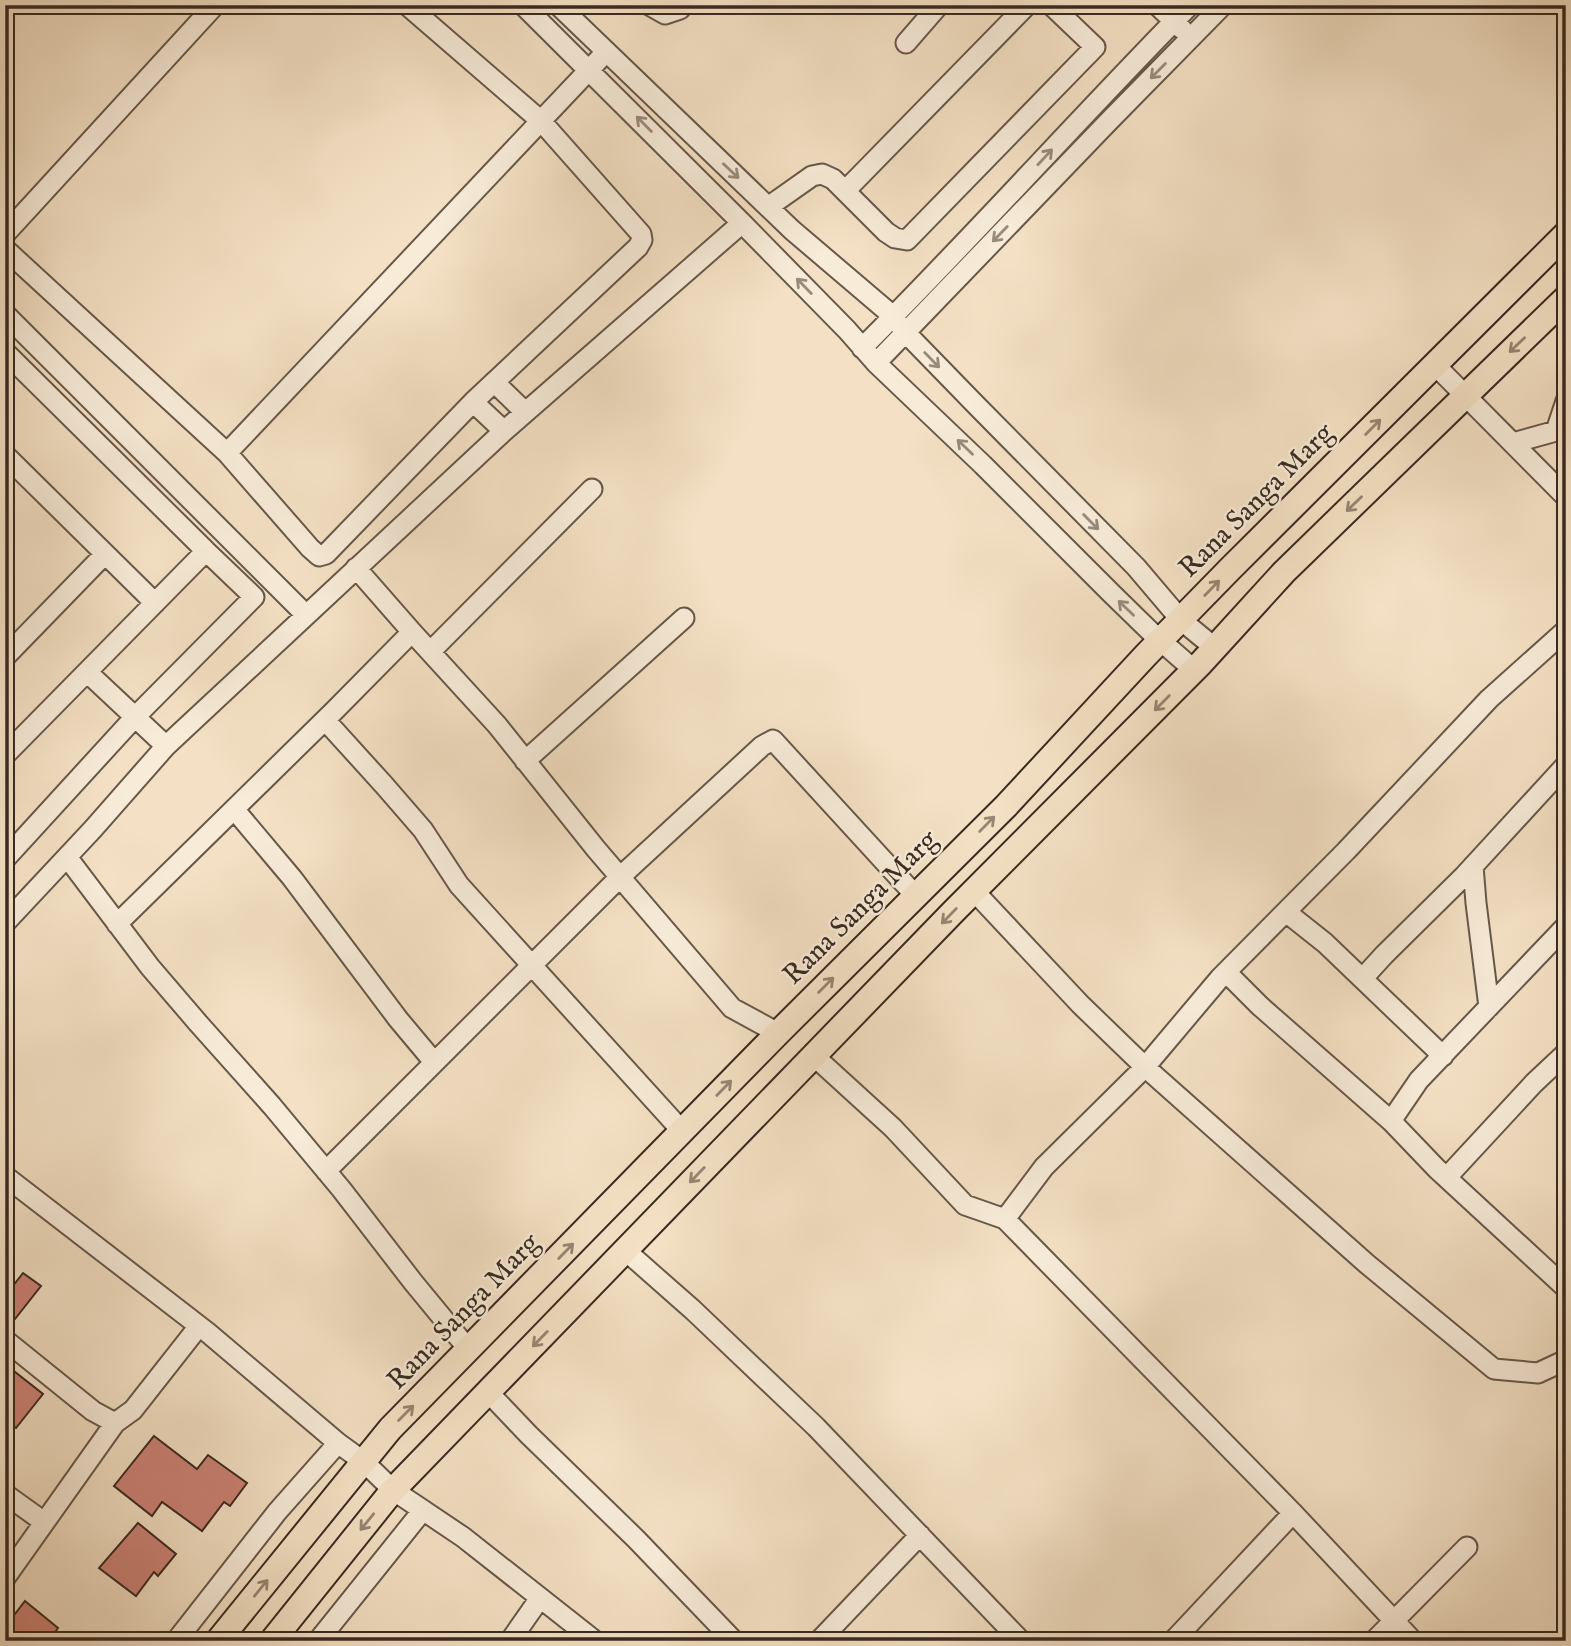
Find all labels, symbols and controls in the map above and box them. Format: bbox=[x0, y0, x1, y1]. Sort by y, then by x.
one-way arrow bbox=[1150, 62, 1167, 79]
one-way arrow bbox=[636, 116, 653, 133]
one-way arrow bbox=[1037, 148, 1053, 166]
one-way arrow bbox=[722, 163, 739, 180]
one-way arrow bbox=[991, 226, 1008, 243]
one-way arrow bbox=[796, 278, 813, 295]
one-way arrow bbox=[1509, 337, 1526, 354]
one-way arrow bbox=[924, 351, 941, 368]
street label: Rana Sanga Marg bbox=[1172, 416, 1342, 586]
one-way arrow bbox=[1364, 419, 1381, 436]
one-way arrow bbox=[956, 439, 973, 456]
one-way arrow bbox=[1346, 495, 1363, 512]
one-way arrow bbox=[1083, 514, 1100, 531]
one-way arrow bbox=[1203, 580, 1220, 597]
one-way arrow bbox=[1118, 599, 1135, 616]
one-way arrow bbox=[1153, 694, 1170, 711]
one-way arrow bbox=[979, 816, 996, 833]
street label: Rana Sanga Marg bbox=[776, 823, 946, 993]
one-way arrow bbox=[941, 907, 958, 924]
one-way arrow bbox=[817, 976, 834, 993]
one-way arrow bbox=[716, 1079, 733, 1096]
one-way arrow bbox=[689, 1166, 706, 1183]
street label: Rana Sanga Marg bbox=[380, 1226, 548, 1398]
one-way arrow bbox=[557, 1242, 574, 1259]
one-way arrow bbox=[531, 1330, 548, 1347]
one-way arrow bbox=[398, 1405, 415, 1422]
one-way arrow bbox=[359, 1512, 375, 1530]
one-way arrow bbox=[253, 1579, 269, 1597]

